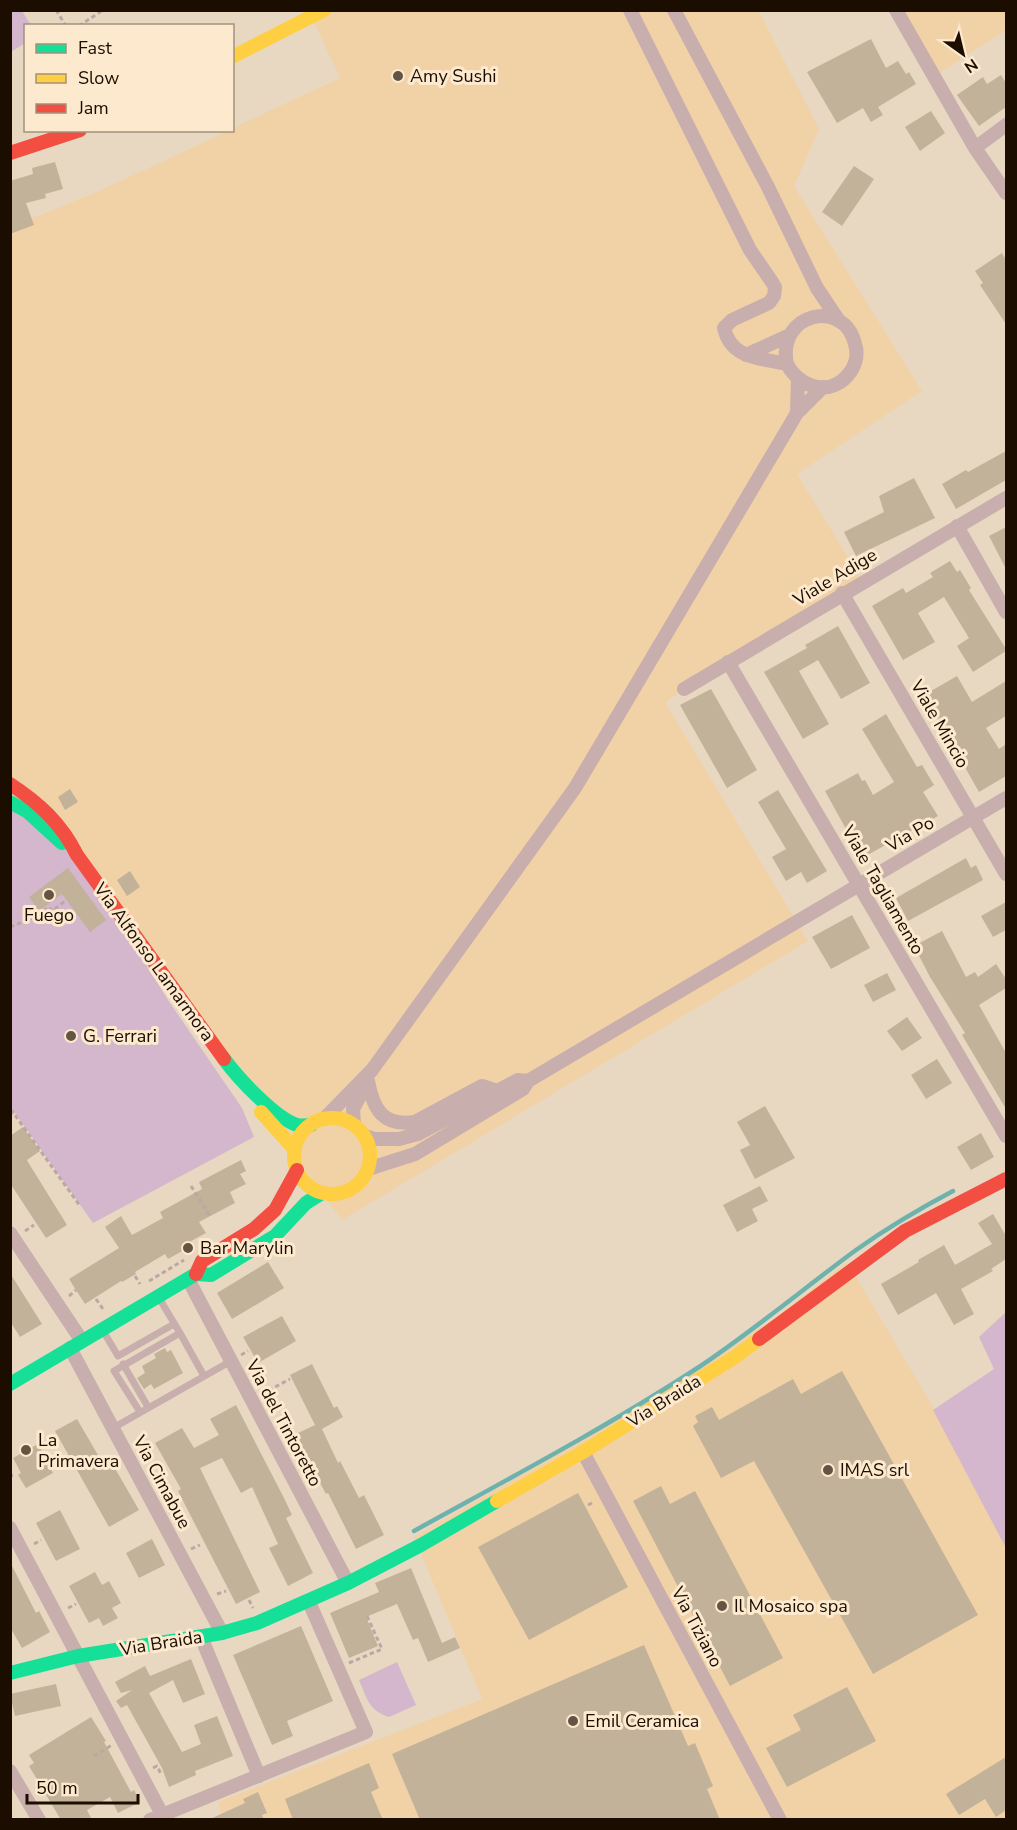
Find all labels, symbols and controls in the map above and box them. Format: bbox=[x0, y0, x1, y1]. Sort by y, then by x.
legend bbox=[24, 24, 234, 132]
north arrow bbox=[933, 24, 993, 84]
text: Fast bbox=[78, 36, 113, 60]
text: N bbox=[960, 53, 982, 78]
place label: Amy Sushi bbox=[410, 64, 497, 88]
text: Slow bbox=[78, 66, 119, 90]
marker: Amy Sushi bbox=[391, 69, 405, 83]
text: Jam bbox=[77, 96, 109, 120]
street label: Viale Adige bbox=[788, 543, 881, 612]
street label: Viale Mincio bbox=[905, 675, 975, 772]
street label: Via Po bbox=[881, 811, 938, 858]
street label: Viale Tagliamento bbox=[836, 820, 930, 959]
street label: Via Alfonso Lamarmora bbox=[88, 877, 220, 1046]
marker: Fuego bbox=[42, 888, 56, 902]
place label: Fuego bbox=[24, 903, 74, 927]
place label: G. Ferrari bbox=[83, 1024, 157, 1048]
marker: G. Ferrari bbox=[64, 1029, 78, 1043]
place label: Bar Marylin bbox=[200, 1236, 294, 1260]
marker: Bar Marylin bbox=[181, 1241, 195, 1255]
street label: Via del Tintoretto bbox=[240, 1354, 328, 1491]
street label: Via Braida bbox=[622, 1369, 706, 1434]
place label: La Primavera bbox=[38, 1428, 119, 1473]
street label: Via Cimabue bbox=[127, 1430, 197, 1533]
marker: La Primavera bbox=[19, 1443, 33, 1457]
place label: IMAS srl bbox=[840, 1458, 910, 1482]
marker: IMAS srl bbox=[821, 1463, 835, 1477]
street label: Via Tiziano bbox=[665, 1582, 728, 1672]
place label: Il Mosaico spa bbox=[734, 1594, 848, 1618]
marker: Il Mosaico spa bbox=[715, 1599, 729, 1613]
street label: Via Braida bbox=[117, 1625, 204, 1662]
place label: Emil Ceramica bbox=[585, 1709, 699, 1733]
marker: Emil Ceramica bbox=[566, 1714, 580, 1728]
scale bar bbox=[27, 1767, 138, 1805]
text: 50 m bbox=[36, 1776, 78, 1800]

